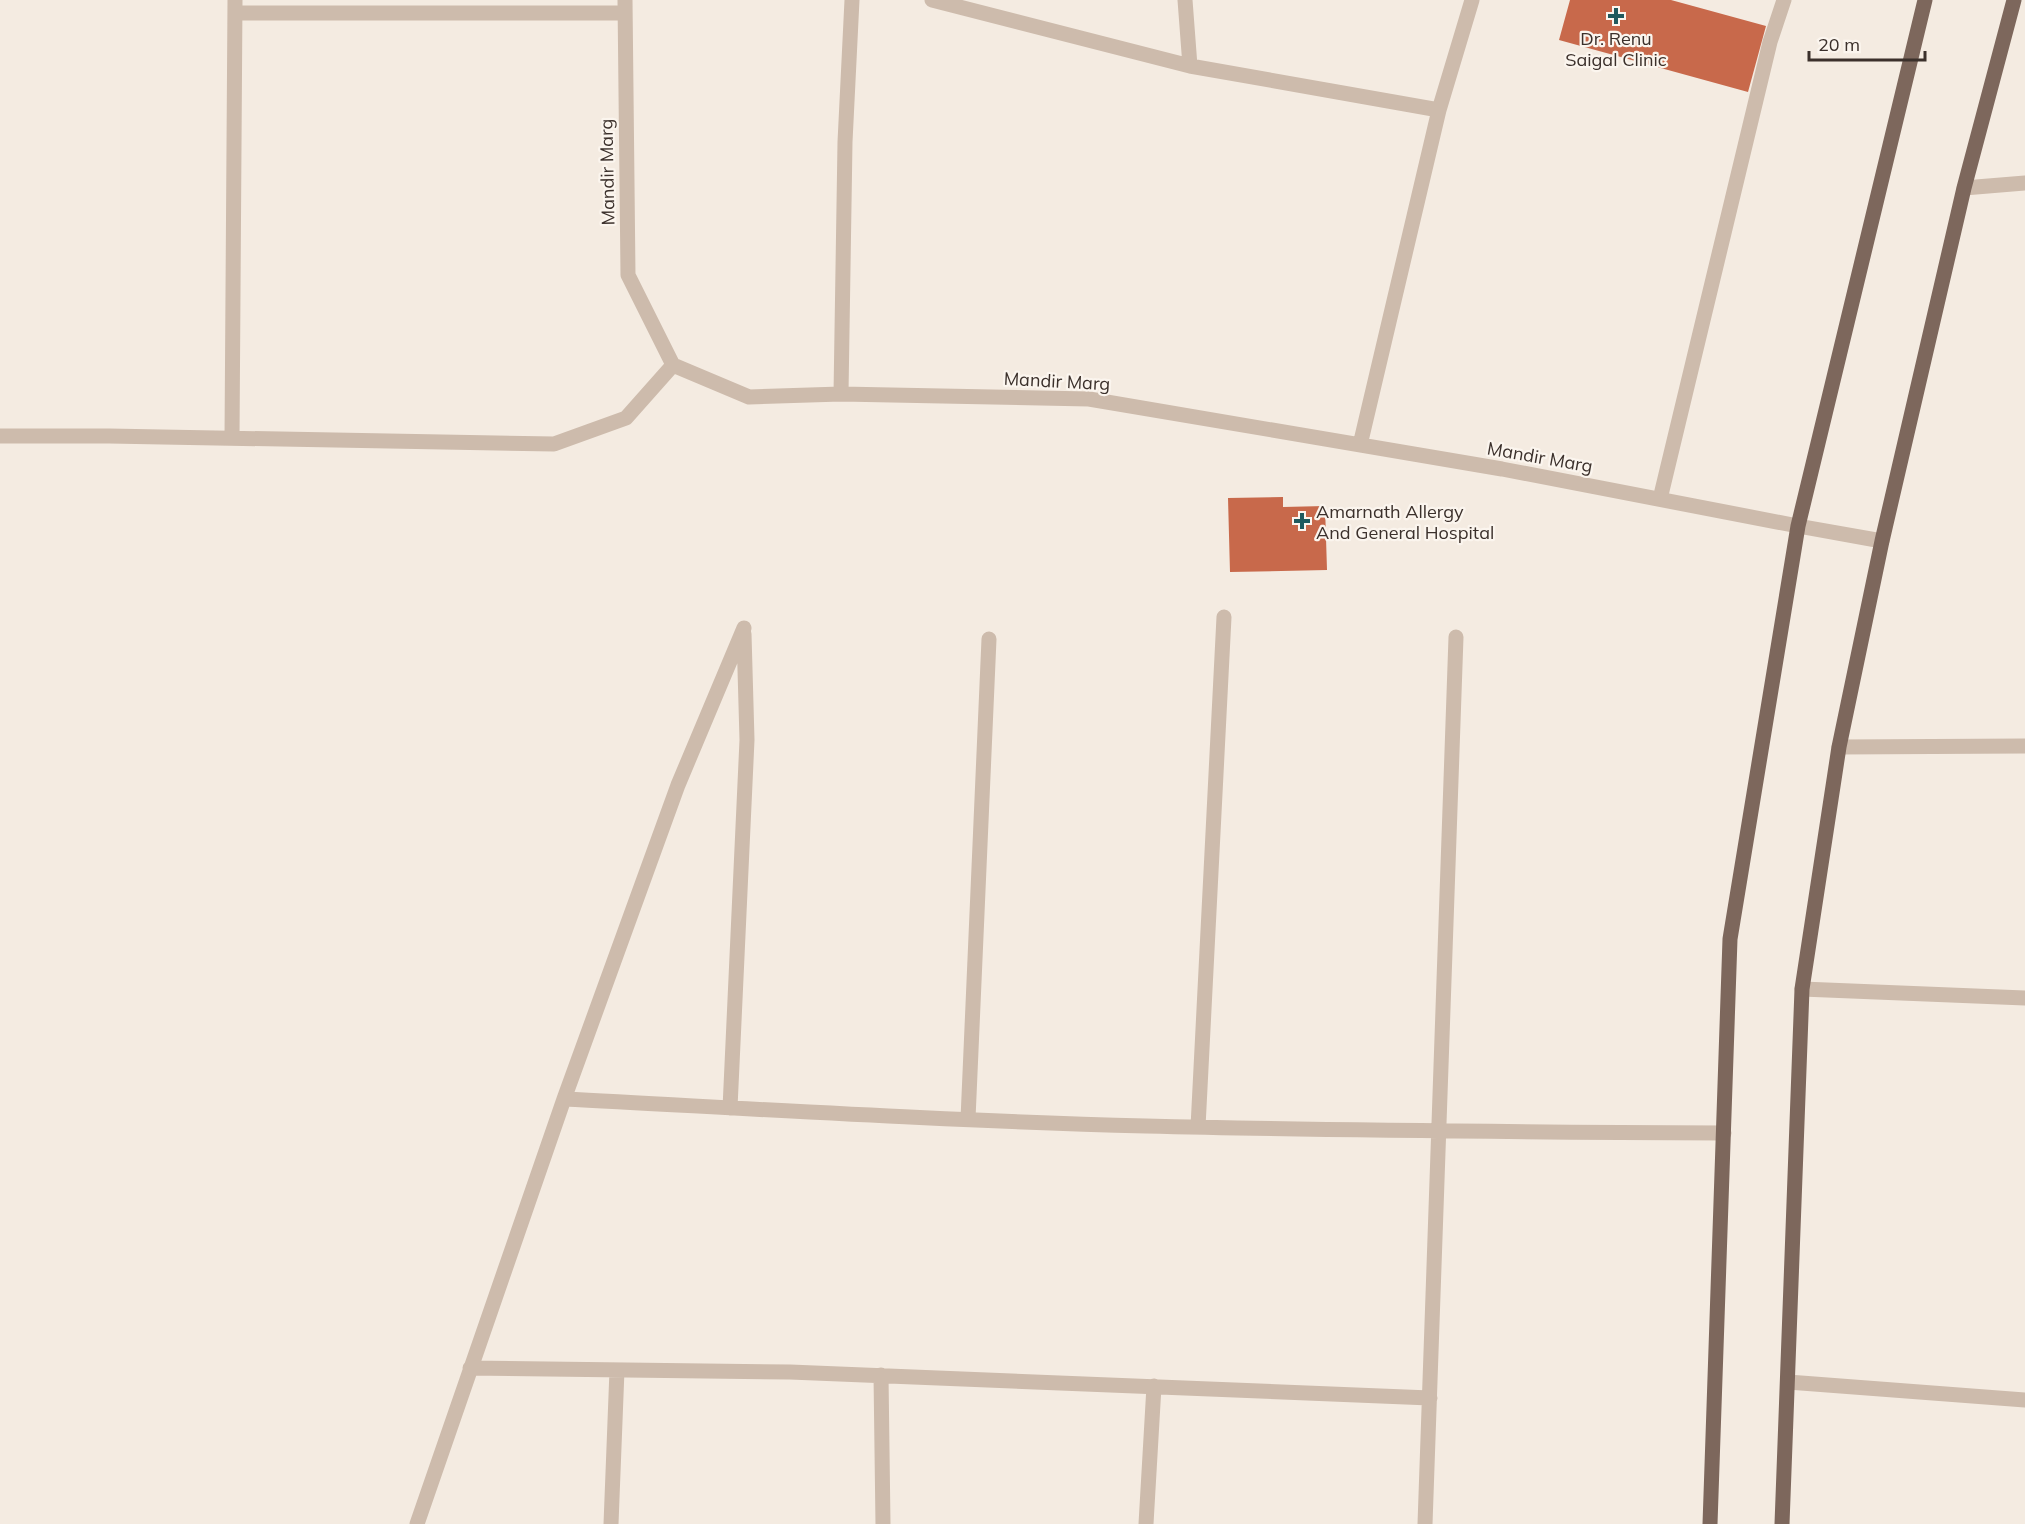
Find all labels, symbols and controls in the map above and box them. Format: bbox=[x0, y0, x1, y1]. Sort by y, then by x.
marker: Dr. Renu Saigal Clinic bbox=[1607, 7, 1625, 25]
scale bar bbox=[1809, 24, 1924, 62]
place label: Dr. Renu Saigal Clinic bbox=[1565, 27, 1667, 71]
text: 20 m bbox=[1818, 33, 1860, 56]
street label: Mandir Marg bbox=[595, 118, 619, 226]
street label: Mandir Marg bbox=[1003, 367, 1111, 395]
street label: Mandir Marg bbox=[1486, 436, 1594, 478]
place label: Amarnath Allergy And General Hospital bbox=[1316, 500, 1494, 544]
marker: Amarnath Allergy And General Hospital bbox=[1293, 512, 1311, 530]

